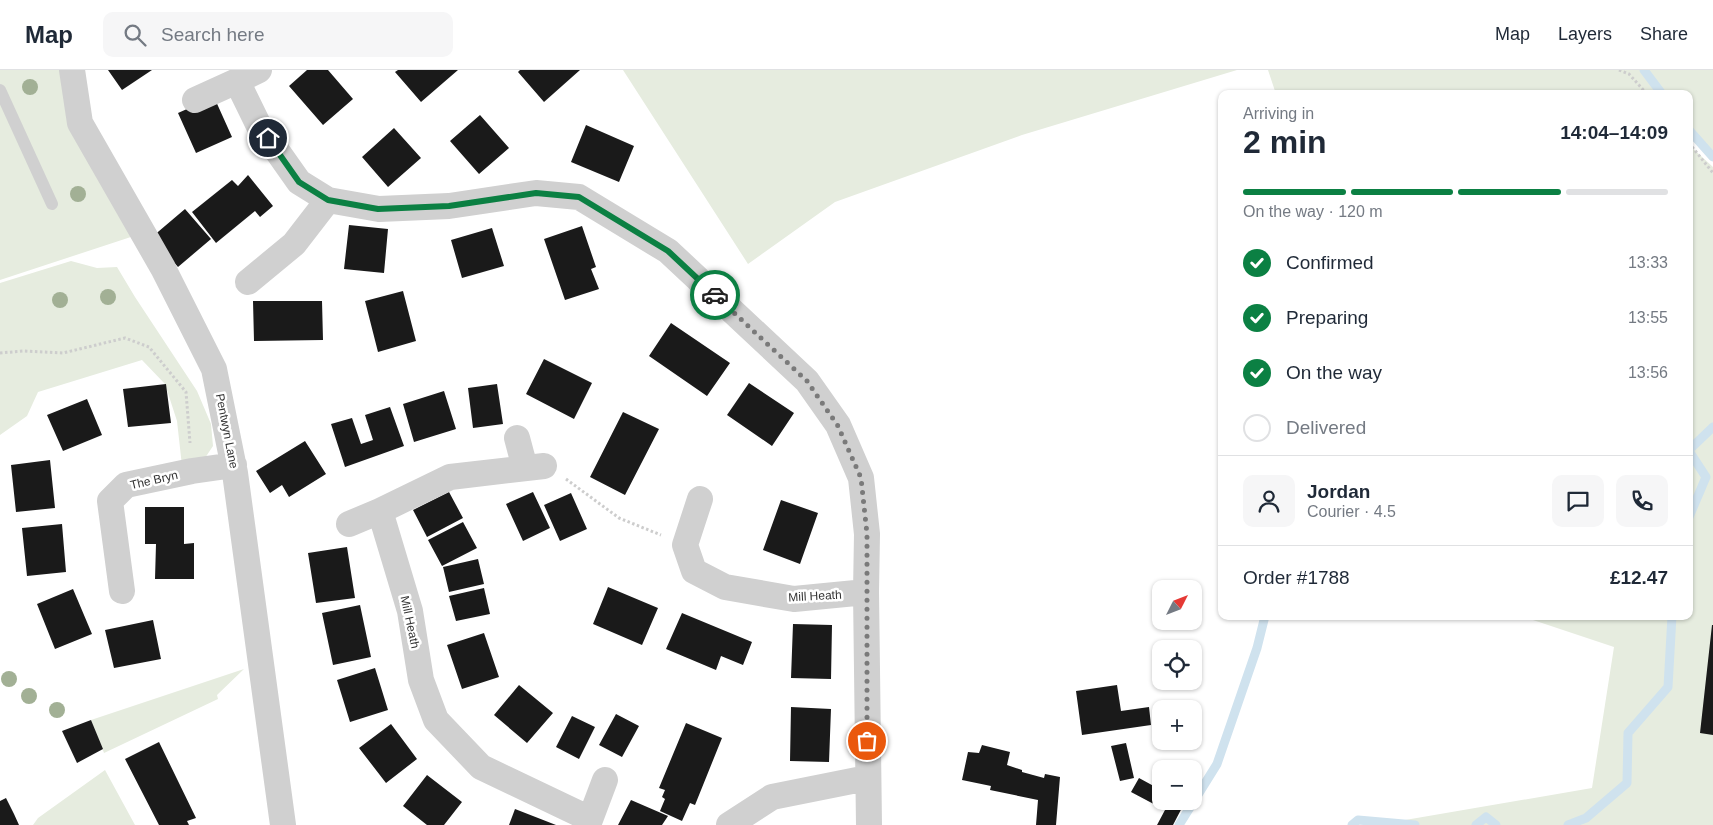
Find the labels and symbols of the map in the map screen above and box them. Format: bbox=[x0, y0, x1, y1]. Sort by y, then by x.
pin bbox=[247, 117, 289, 159]
courier bbox=[690, 270, 740, 320]
street label: Pentwyn Lane bbox=[213, 392, 241, 470]
street label: The Bryn bbox=[129, 468, 179, 492]
north arrow bbox=[1152, 580, 1202, 630]
street label: Mill Heath bbox=[788, 588, 842, 604]
street label: Mill Heath bbox=[398, 594, 422, 650]
pin bbox=[846, 720, 888, 762]

